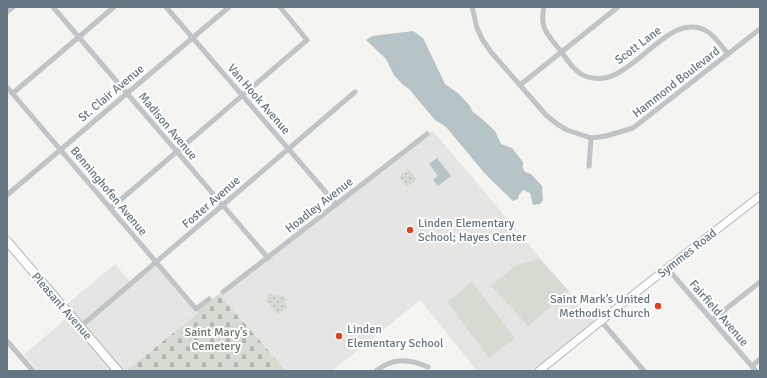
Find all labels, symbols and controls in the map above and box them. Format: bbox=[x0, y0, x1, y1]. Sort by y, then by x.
street label: Scott Lane bbox=[612, 23, 664, 68]
street label: Hammond Boulevard bbox=[630, 44, 723, 121]
street label: St. Clair Avenue bbox=[75, 61, 147, 125]
street label: Van Hook Avenue bbox=[224, 61, 293, 138]
street label: Madison Avenue bbox=[135, 90, 200, 163]
street label: Benninghofen Avenue bbox=[67, 144, 150, 239]
street label: Foster Avenue bbox=[179, 173, 243, 232]
street label: Hoadley Avenue bbox=[282, 174, 356, 236]
place label: Linden Elementary School; Hayes Center bbox=[418, 216, 527, 245]
marker: Linden Elementary School; Hayes Center bbox=[405, 225, 415, 235]
street label: Symmes Road bbox=[655, 226, 720, 281]
street label: Pleasant Avenue bbox=[28, 269, 95, 343]
street label: Fairfield Avenue bbox=[686, 277, 751, 350]
place label: Saint Mark’s United Methodist Church bbox=[550, 292, 650, 321]
marker: Saint Mark’s United Methodist Church bbox=[653, 301, 663, 311]
place label: Linden Elementary School bbox=[347, 322, 444, 351]
park label: Saint Mary’s Cemetery bbox=[185, 325, 247, 354]
marker: Linden Elementary School bbox=[334, 331, 344, 341]

